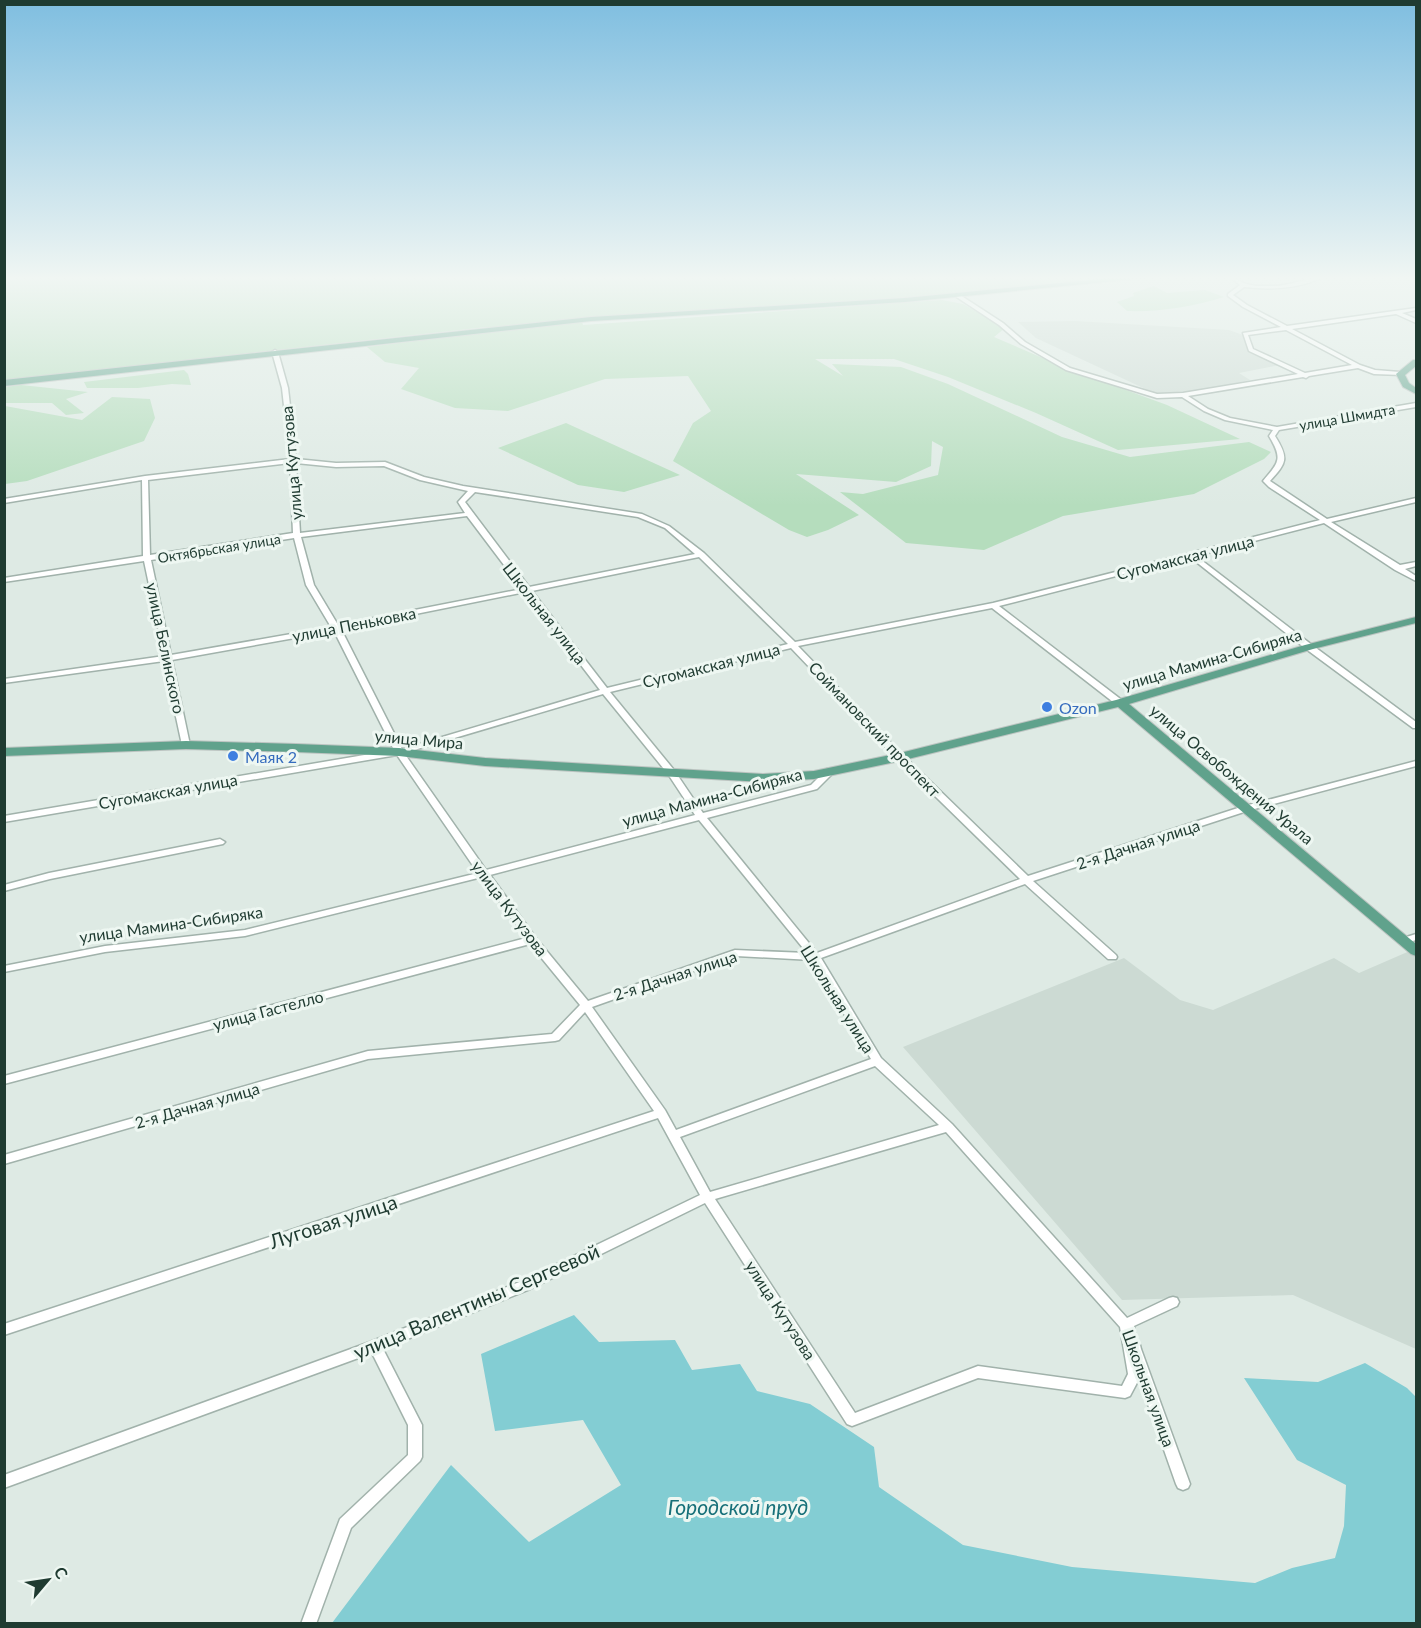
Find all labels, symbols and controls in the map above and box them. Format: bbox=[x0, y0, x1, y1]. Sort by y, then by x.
street label: улица Шмидта bbox=[1298, 400, 1396, 434]
street label: улица Кутузова bbox=[277, 405, 305, 521]
street label: Октябрьская улица bbox=[156, 530, 282, 566]
street label: Сугомакская улица bbox=[1114, 531, 1256, 583]
street label: Школьная улица bbox=[499, 558, 591, 668]
street label: улица Белинского bbox=[143, 581, 189, 715]
street label: улица Пеньковка bbox=[291, 603, 417, 645]
street label: улица Мамина-Сибиряка bbox=[1120, 624, 1304, 694]
street label: Сугомакская улица bbox=[640, 639, 782, 691]
street label: Соймановский проспект bbox=[805, 657, 945, 801]
place label: Ozon bbox=[1059, 698, 1097, 717]
marker: Ozon bbox=[1040, 700, 1054, 714]
street label: улица Освобождения Урала bbox=[1146, 700, 1318, 848]
street label: улица Мира bbox=[374, 726, 464, 752]
place label: Маяк 2 bbox=[245, 747, 297, 766]
marker: Маяк 2 bbox=[226, 749, 240, 763]
street label: улица Мамина-Сибиряка bbox=[620, 764, 804, 830]
street label: Сугомакская улица bbox=[97, 769, 239, 813]
street label: 2-я Дачная улица bbox=[1074, 815, 1202, 873]
street label: улица Кутузова bbox=[468, 857, 552, 959]
street label: улица Мамина-Сибиряка bbox=[78, 902, 264, 946]
street label: Школьная улица bbox=[797, 942, 879, 1056]
street label: 2-я Дачная улица bbox=[611, 946, 739, 1004]
street label: улица Гастелло bbox=[211, 986, 325, 1034]
street label: 2-я Дачная улица bbox=[133, 1078, 261, 1132]
street label: Луговая улица bbox=[265, 1189, 400, 1253]
street label: улица Валентины Сергеевой bbox=[349, 1238, 603, 1364]
street label: улица Кутузова bbox=[742, 1257, 820, 1363]
street label: Школьная улица bbox=[1119, 1327, 1179, 1449]
water label: Городской пруд bbox=[668, 1494, 808, 1519]
north arrow bbox=[18, 1550, 78, 1610]
text: С bbox=[51, 1563, 73, 1582]

